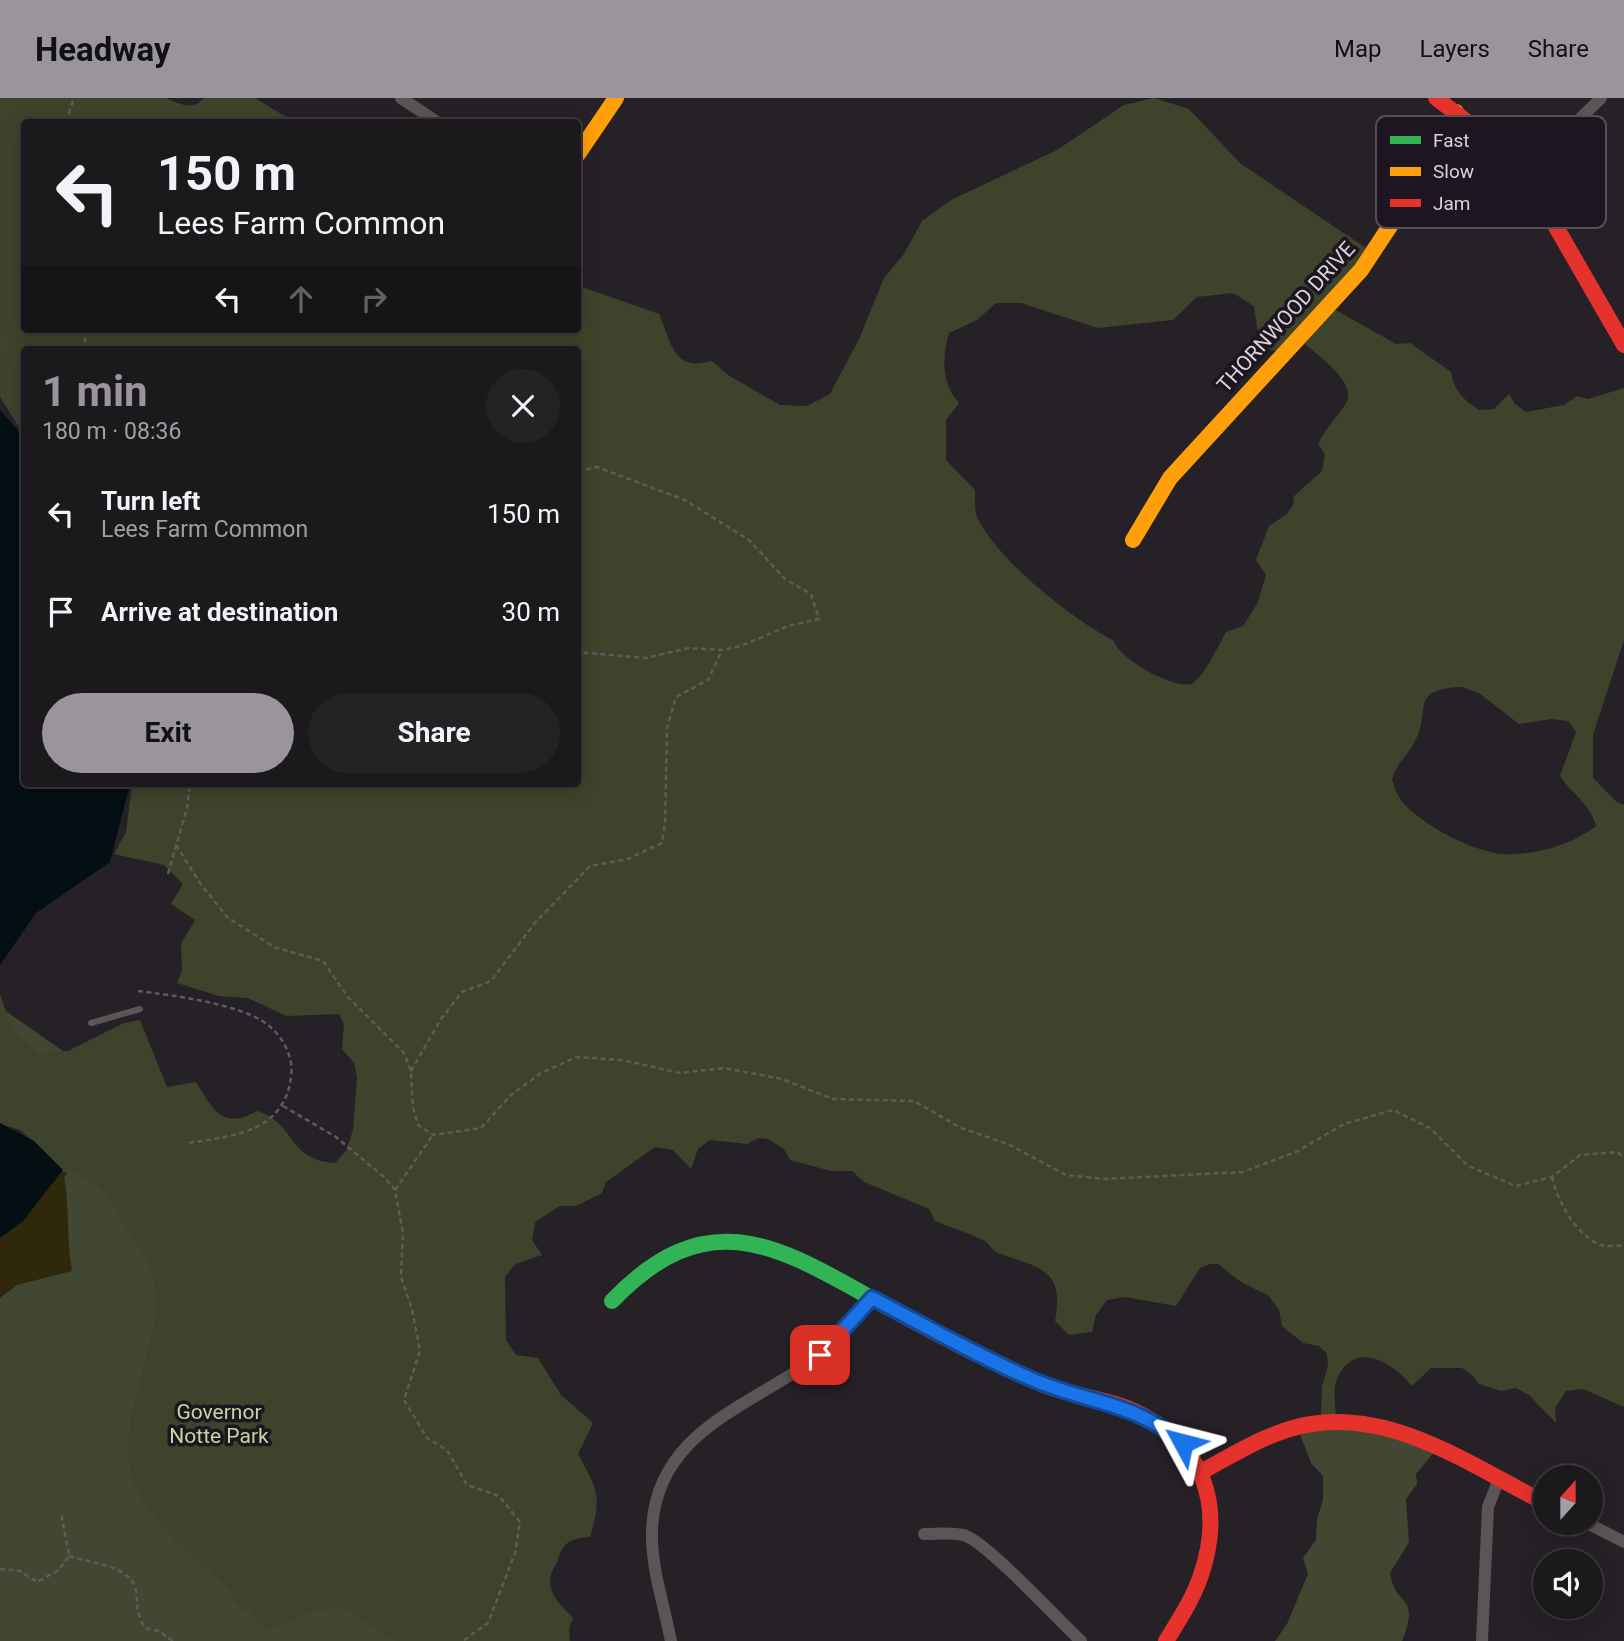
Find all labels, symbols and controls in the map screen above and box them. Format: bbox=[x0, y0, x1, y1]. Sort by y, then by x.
text: Headway bbox=[35, 30, 171, 69]
text: Map bbox=[1334, 35, 1382, 63]
text: Layers bbox=[1420, 35, 1490, 63]
text: Share bbox=[1528, 35, 1589, 63]
legend bbox=[1376, 116, 1606, 228]
text: Fast bbox=[1433, 129, 1470, 152]
text: 150 m bbox=[157, 145, 296, 202]
icon: left bbox=[42, 147, 133, 238]
text: Slow bbox=[1433, 160, 1474, 183]
text: Jam bbox=[1433, 192, 1470, 215]
text: Lees Farm Common bbox=[157, 204, 445, 242]
street label: THORNWOOD DRIVE bbox=[1212, 237, 1360, 397]
icon: left bbox=[209, 280, 247, 318]
icon: ahead bbox=[282, 280, 320, 318]
icon: right bbox=[355, 280, 393, 318]
text: 1 min bbox=[42, 367, 148, 416]
button: close bbox=[486, 369, 560, 443]
text: 180 m · 08:36 bbox=[42, 418, 181, 445]
text: Turn left bbox=[101, 486, 200, 516]
icon: left bbox=[42, 495, 80, 533]
text: 150 m bbox=[487, 499, 560, 529]
text: Lees Farm Common bbox=[101, 516, 308, 543]
icon: arrive bbox=[42, 593, 80, 631]
text: Arrive at destination bbox=[101, 597, 338, 627]
text: 30 m bbox=[502, 597, 560, 627]
button: Exit bbox=[42, 693, 294, 773]
button: Share bbox=[308, 693, 560, 773]
pin bbox=[790, 1325, 850, 1385]
icon: arrive bbox=[801, 1336, 839, 1374]
park label: Governor Notte Park bbox=[169, 1400, 269, 1448]
position arrow bbox=[1146, 1406, 1220, 1480]
north arrow bbox=[1533, 1465, 1603, 1535]
map controls bbox=[1533, 1465, 1603, 1619]
button: sound bbox=[1533, 1549, 1603, 1619]

